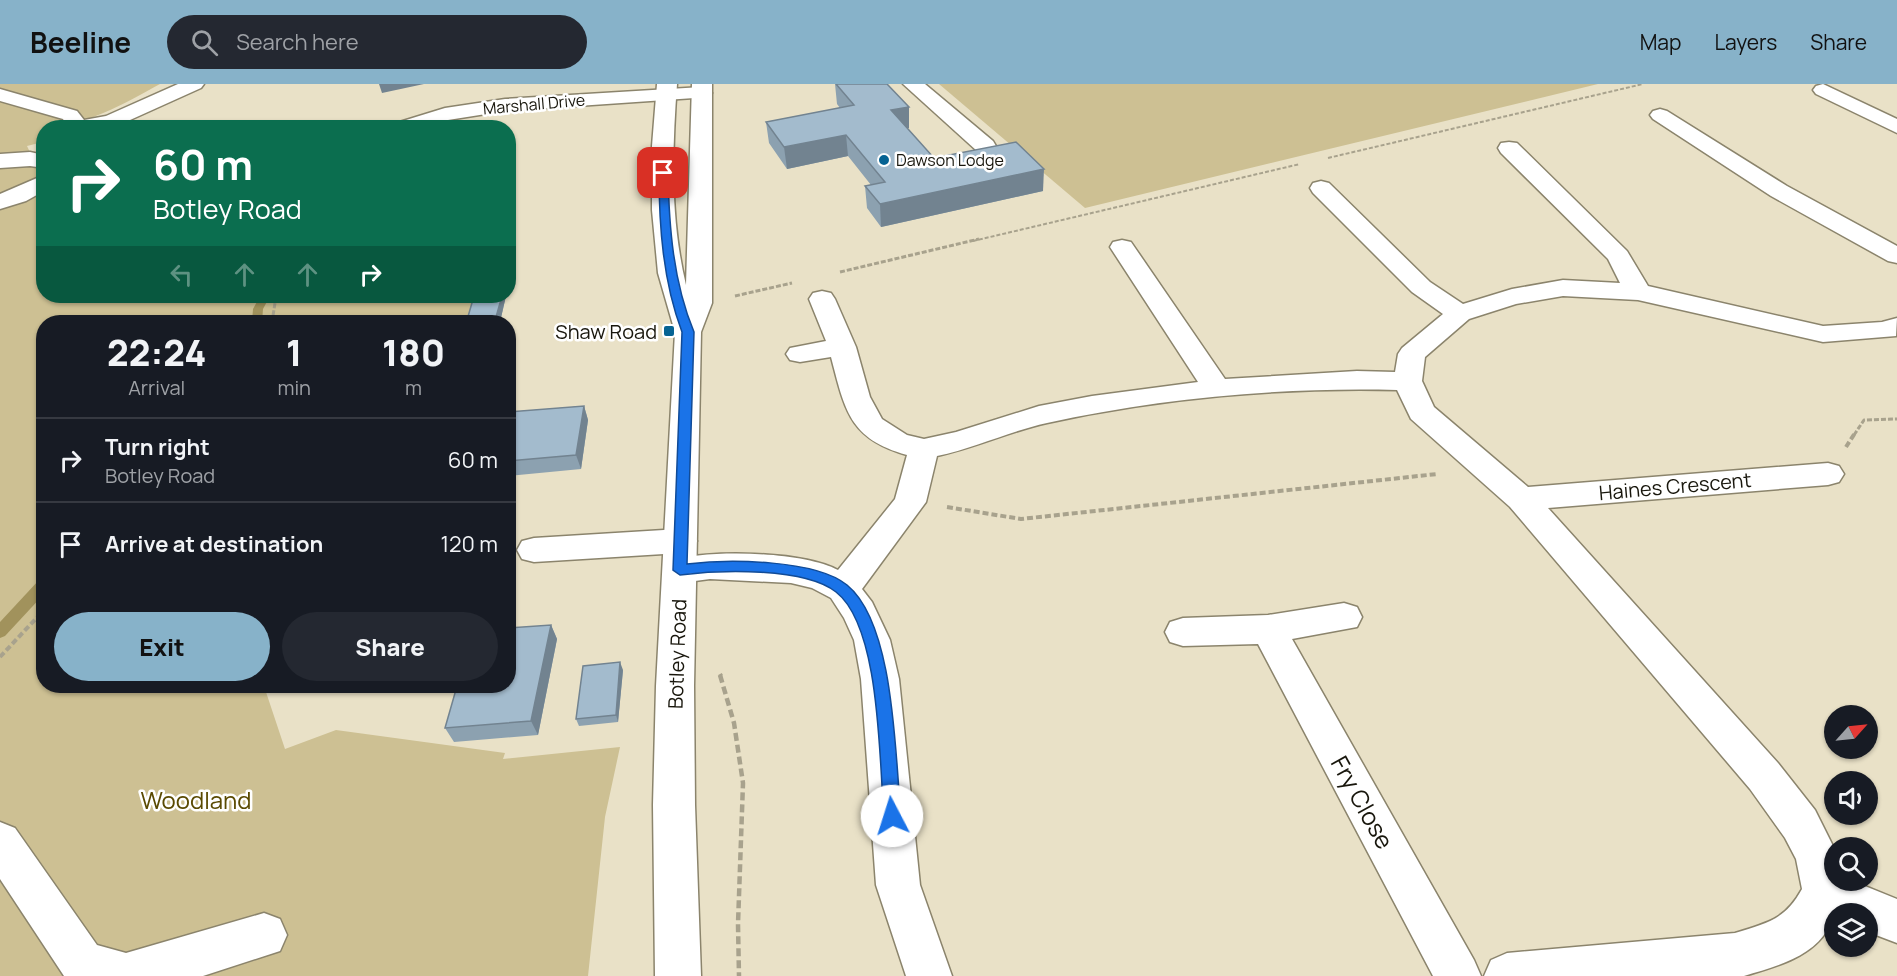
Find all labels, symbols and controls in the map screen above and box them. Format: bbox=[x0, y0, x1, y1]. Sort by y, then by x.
search box bbox=[167, 15, 587, 69]
text: Beeline bbox=[30, 23, 131, 61]
icon: search bbox=[188, 26, 221, 59]
text: Search here bbox=[236, 27, 359, 57]
text: Map bbox=[1640, 28, 1681, 56]
text: Layers bbox=[1714, 28, 1777, 56]
text: Share bbox=[1810, 28, 1867, 56]
street label: Marshall Drive bbox=[482, 89, 586, 119]
text: 60 m bbox=[153, 135, 253, 193]
icon: right bbox=[54, 144, 132, 222]
pin bbox=[637, 147, 688, 198]
place label: Dawson Lodge bbox=[896, 149, 1004, 171]
marker: Dawson Lodge bbox=[877, 153, 891, 167]
icon: arrive bbox=[646, 156, 679, 189]
text: Botley Road bbox=[153, 190, 302, 227]
icon: left bbox=[165, 258, 198, 291]
icon: ahead bbox=[228, 258, 261, 291]
icon: ahead bbox=[291, 258, 324, 291]
icon: right bbox=[354, 258, 387, 291]
place label: Shaw Road bbox=[555, 318, 657, 345]
marker: Shaw Road bbox=[662, 324, 676, 338]
text: 22:24 bbox=[107, 328, 206, 377]
text: 1 bbox=[286, 328, 302, 377]
text: 180 bbox=[382, 328, 445, 377]
text: Arrival bbox=[128, 374, 185, 401]
text: min bbox=[277, 374, 311, 401]
text: m bbox=[405, 374, 422, 401]
text: Turn right bbox=[105, 432, 210, 462]
icon: right bbox=[54, 444, 87, 477]
text: 60 m bbox=[448, 445, 498, 475]
text: Botley Road bbox=[105, 462, 215, 489]
street label: Haines Crescent bbox=[1598, 466, 1752, 506]
icon: arrive bbox=[54, 528, 87, 561]
text: Arrive at destination bbox=[105, 529, 323, 559]
text: 120 m bbox=[440, 529, 498, 559]
street label: Botley Road bbox=[662, 598, 692, 710]
button: Exit bbox=[54, 612, 270, 681]
button: Share bbox=[282, 612, 498, 681]
north arrow bbox=[1824, 705, 1878, 759]
map controls bbox=[1824, 705, 1878, 957]
street label: Fry Close bbox=[1324, 750, 1402, 854]
button: sound bbox=[1824, 771, 1878, 825]
park label: Woodland bbox=[141, 783, 251, 816]
position arrow bbox=[860, 784, 924, 848]
button: search bbox=[1824, 837, 1878, 891]
button: layers bbox=[1824, 903, 1878, 957]

